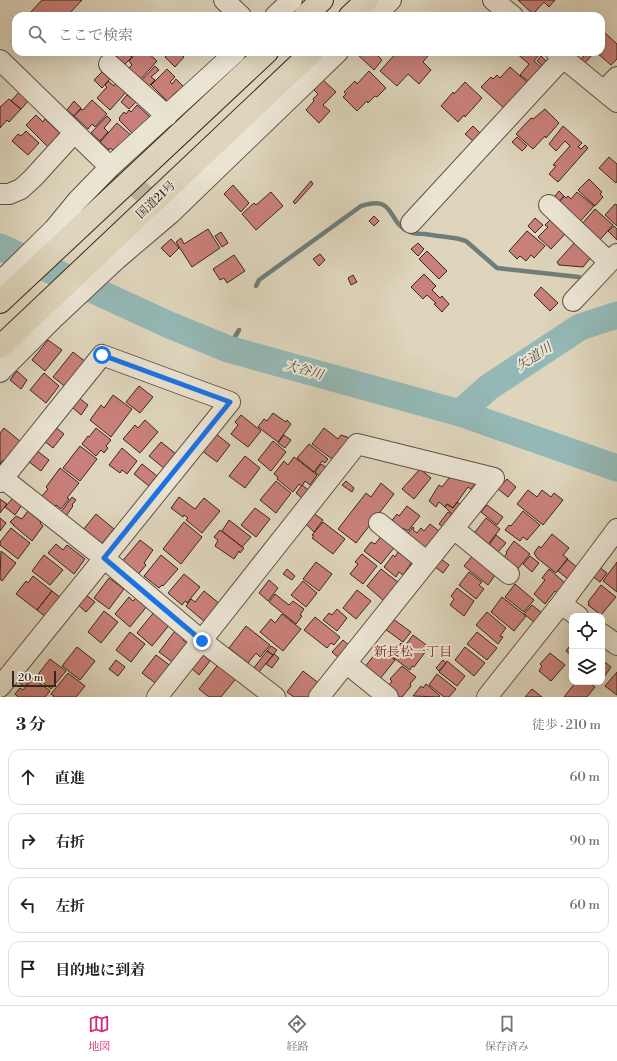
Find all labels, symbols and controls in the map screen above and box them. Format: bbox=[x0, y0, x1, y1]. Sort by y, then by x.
search box bbox=[12, 12, 605, 56]
icon: search bbox=[26, 23, 48, 45]
text: ここで検索 bbox=[58, 26, 133, 45]
street label: 国道21号 bbox=[133, 178, 179, 222]
water label: 矢道川 bbox=[513, 339, 556, 374]
route start bbox=[93, 346, 111, 364]
water label: 大谷川 bbox=[283, 357, 327, 384]
map controls bbox=[569, 613, 605, 685]
button: locate bbox=[569, 613, 605, 649]
route end bbox=[193, 632, 211, 650]
district label: 新長松一丁目 bbox=[374, 644, 452, 660]
button: layers bbox=[569, 649, 605, 685]
scale bar bbox=[12, 669, 56, 688]
text: 20 m bbox=[18, 671, 43, 685]
text: 3 分 bbox=[16, 714, 46, 736]
text: 徒歩 · 210 m bbox=[532, 717, 601, 733]
icon: ahead bbox=[17, 766, 39, 788]
text: 直進 bbox=[55, 769, 85, 788]
text: 60 m bbox=[569, 769, 600, 785]
icon: right bbox=[17, 830, 39, 852]
text: 右折 bbox=[55, 833, 85, 852]
text: 90 m bbox=[569, 833, 600, 849]
icon: left bbox=[17, 894, 39, 916]
text: 左折 bbox=[55, 897, 85, 916]
text: 60 m bbox=[569, 897, 600, 913]
icon: arrive bbox=[17, 958, 39, 980]
text: 目的地に到着 bbox=[55, 961, 145, 980]
tab: 地図 bbox=[88, 1013, 110, 1054]
tab: 経路 bbox=[286, 1013, 308, 1054]
tab: 保存済み bbox=[485, 1013, 529, 1054]

